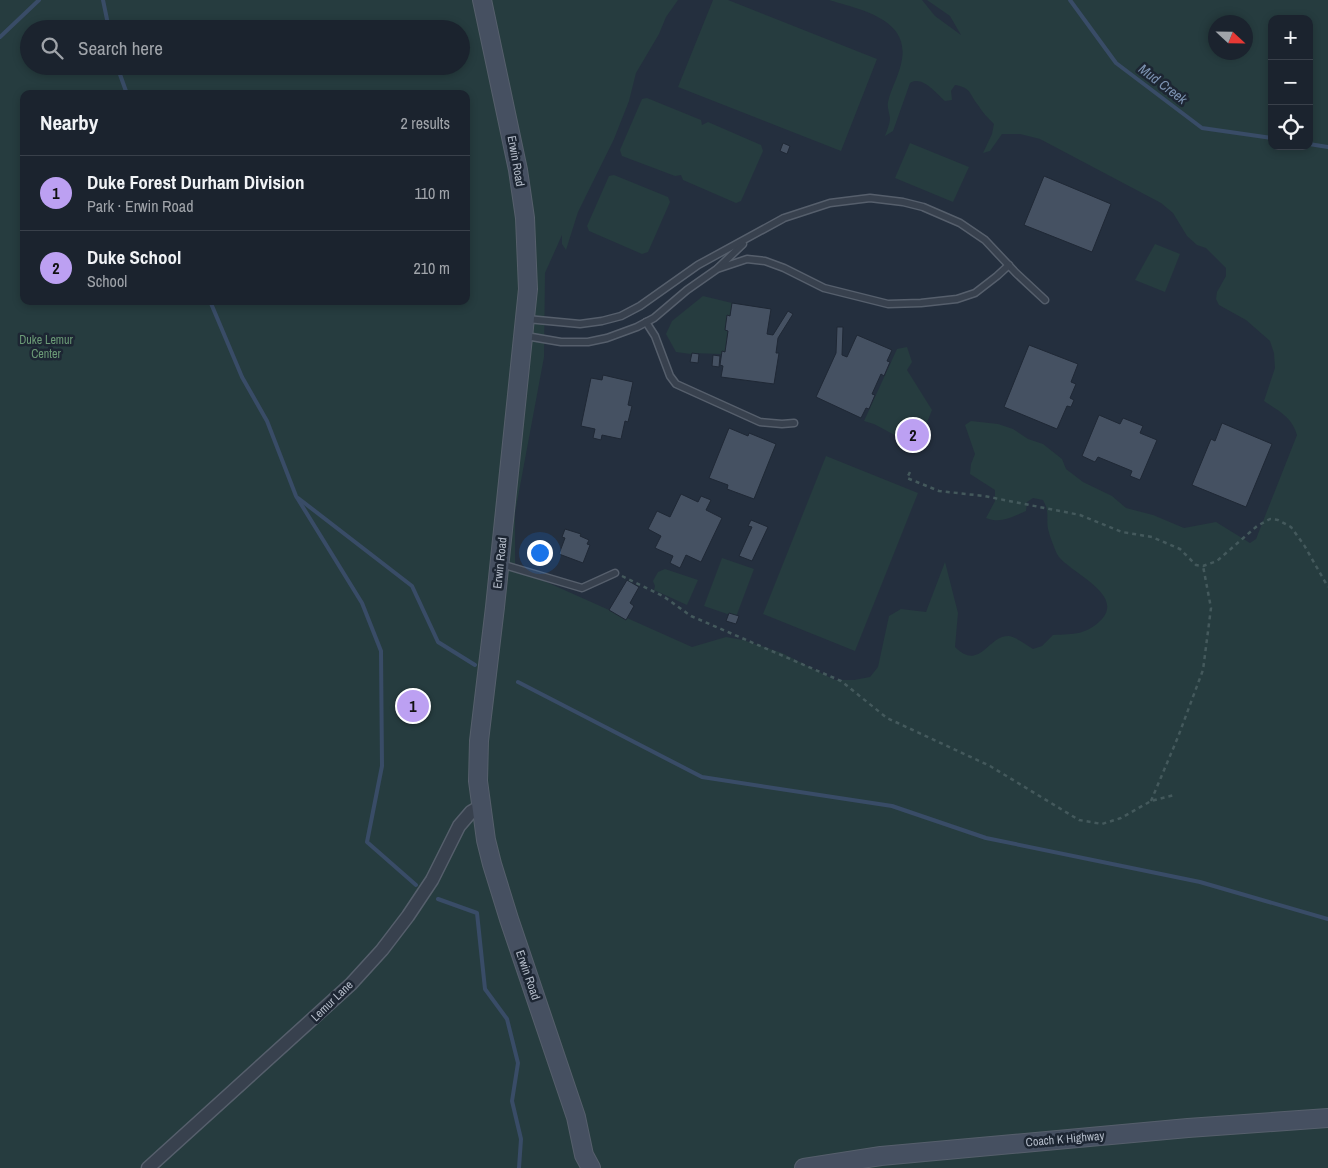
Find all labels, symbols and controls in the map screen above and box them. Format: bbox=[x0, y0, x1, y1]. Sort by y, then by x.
north arrow bbox=[1208, 15, 1253, 60]
map controls bbox=[1268, 15, 1313, 150]
button: + bbox=[1268, 15, 1313, 60]
search box bbox=[20, 20, 470, 75]
icon: search bbox=[38, 34, 66, 62]
text: Search here bbox=[78, 35, 163, 61]
water label: Mud Creek bbox=[1135, 60, 1192, 109]
button: − bbox=[1268, 60, 1313, 105]
button: locate bbox=[1268, 105, 1313, 150]
text: Nearby bbox=[40, 108, 98, 137]
text: 2 results bbox=[400, 112, 450, 134]
street label: Erwin Road bbox=[504, 134, 528, 188]
text: Duke Forest Durham Division bbox=[87, 169, 304, 195]
text: 1 bbox=[52, 182, 60, 204]
text: 110 m bbox=[414, 182, 450, 204]
text: Park · Erwin Road bbox=[87, 195, 193, 217]
text: Duke School bbox=[87, 244, 181, 270]
text: 2 bbox=[52, 257, 60, 279]
text: 210 m bbox=[414, 257, 450, 279]
text: School bbox=[87, 270, 127, 292]
park label: Duke Lemur Center bbox=[19, 332, 74, 362]
pin: 2 bbox=[897, 416, 929, 454]
street label: Erwin Road bbox=[489, 537, 511, 589]
your location bbox=[527, 540, 553, 566]
pin: 1 bbox=[397, 687, 429, 725]
street label: Erwin Road bbox=[512, 948, 544, 1002]
street label: Lemur Lane bbox=[308, 977, 356, 1025]
street label: Coach K Highway bbox=[1025, 1128, 1105, 1150]

